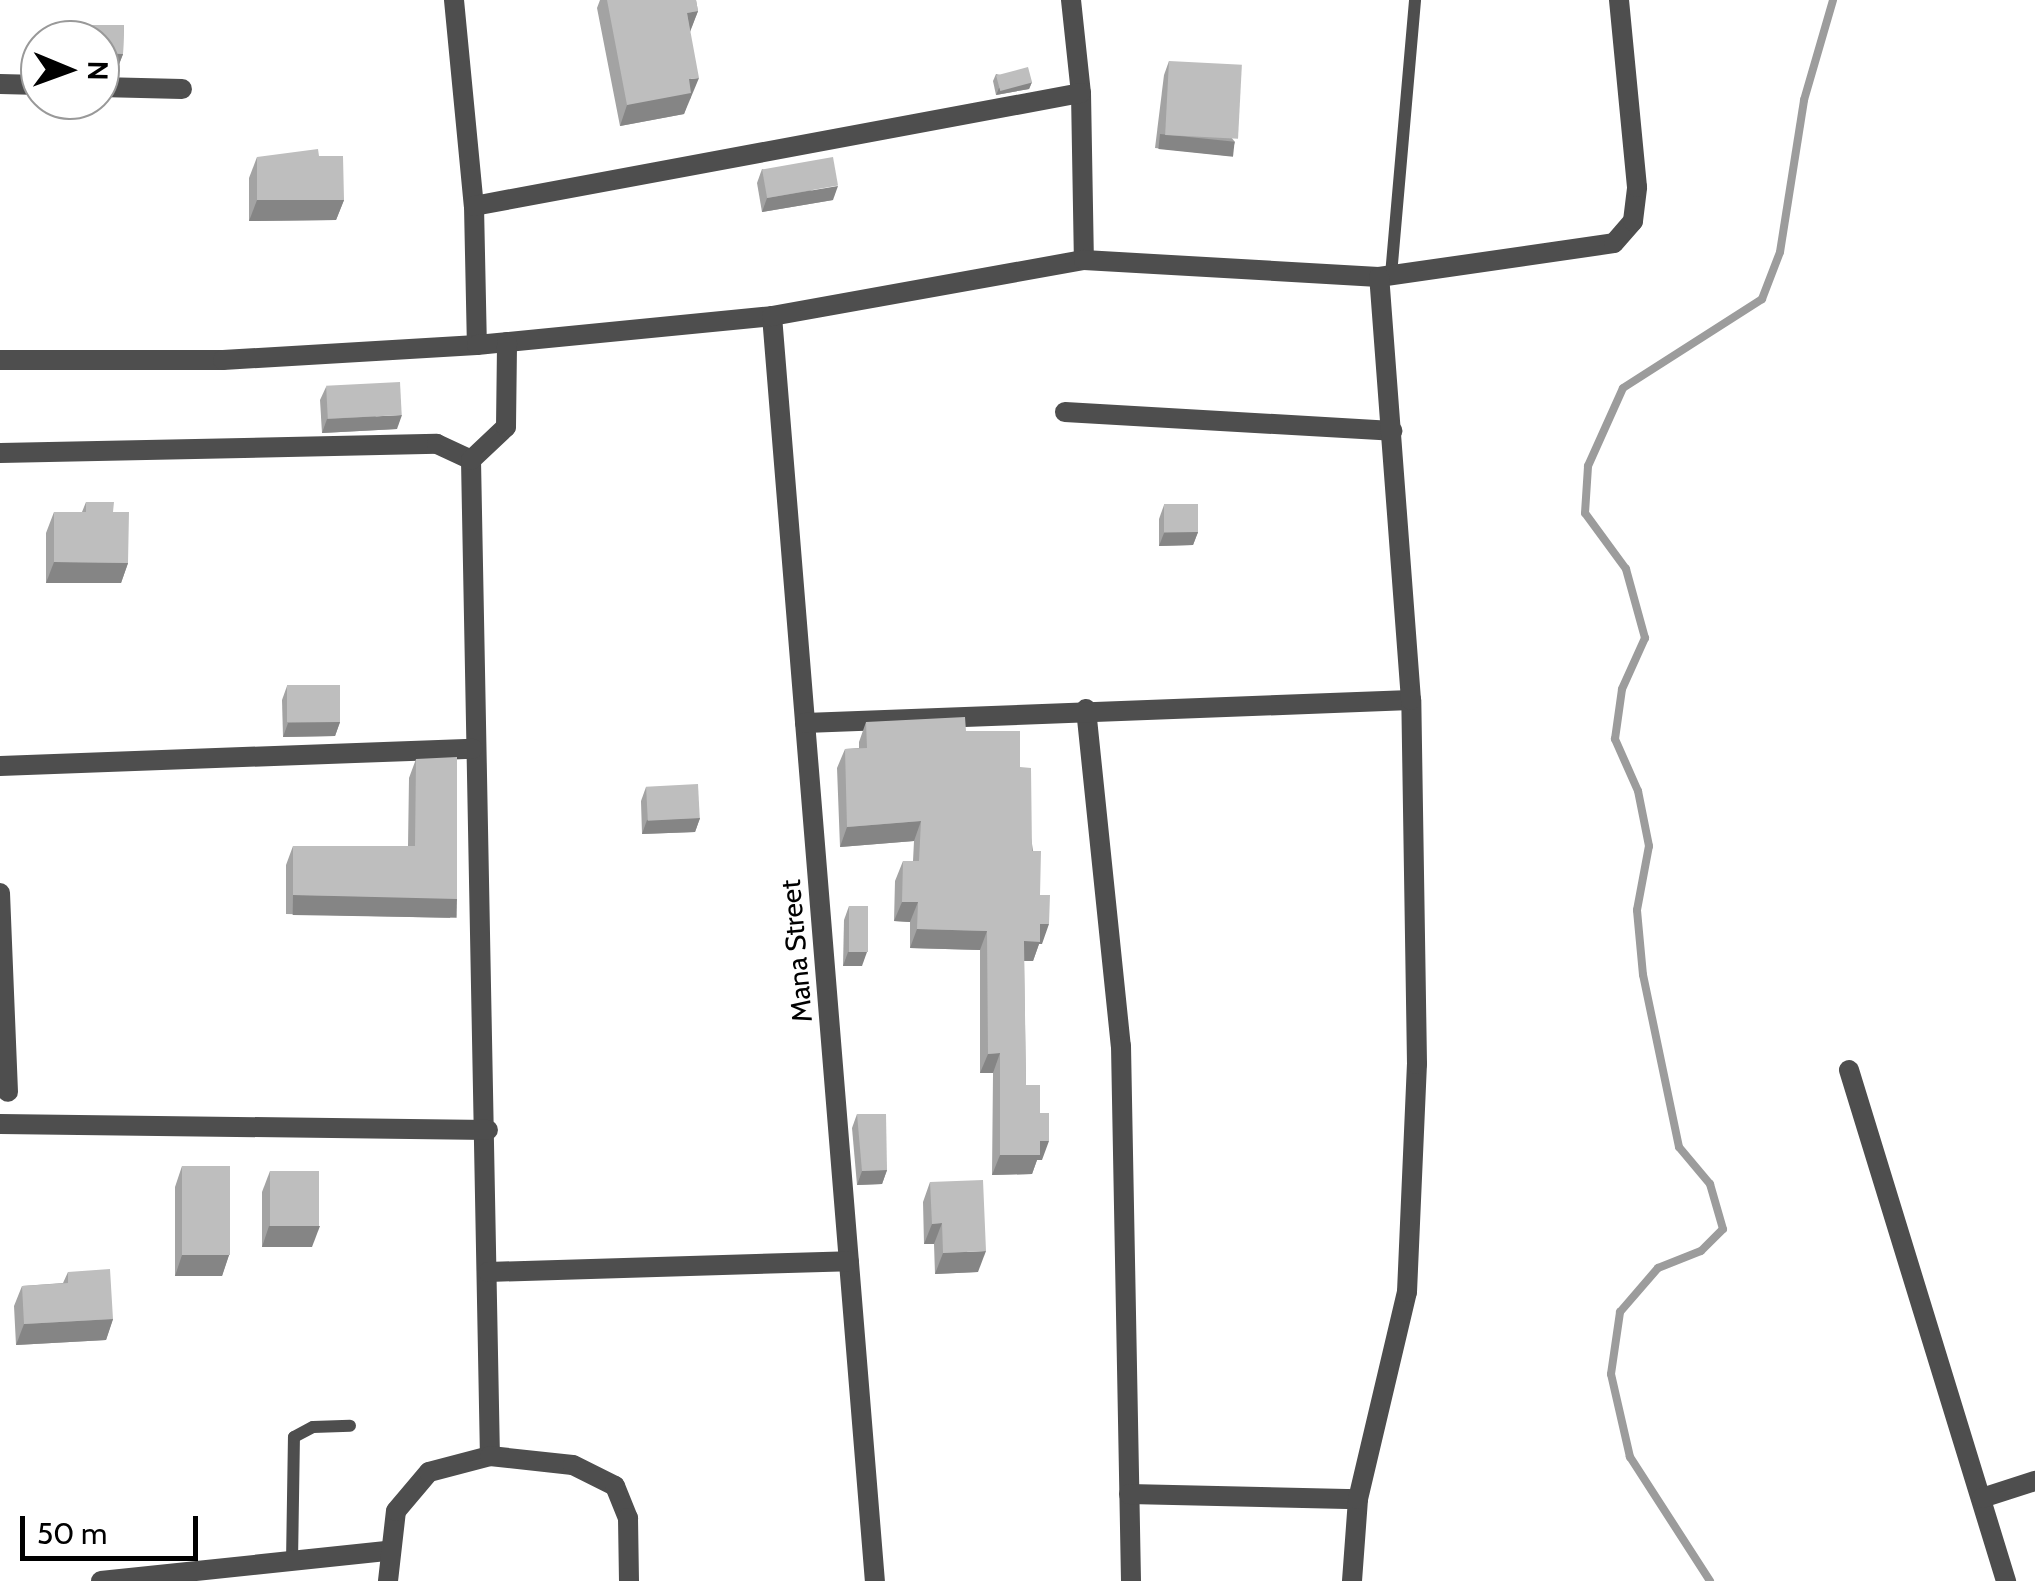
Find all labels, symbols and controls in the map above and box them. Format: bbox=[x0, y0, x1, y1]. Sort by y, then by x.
north arrow bbox=[20, 20, 120, 120]
text: N bbox=[81, 60, 115, 81]
street label: Mana Street bbox=[773, 878, 819, 1024]
scale bar bbox=[25, 1496, 202, 1558]
text: 50 m bbox=[37, 1515, 107, 1552]

